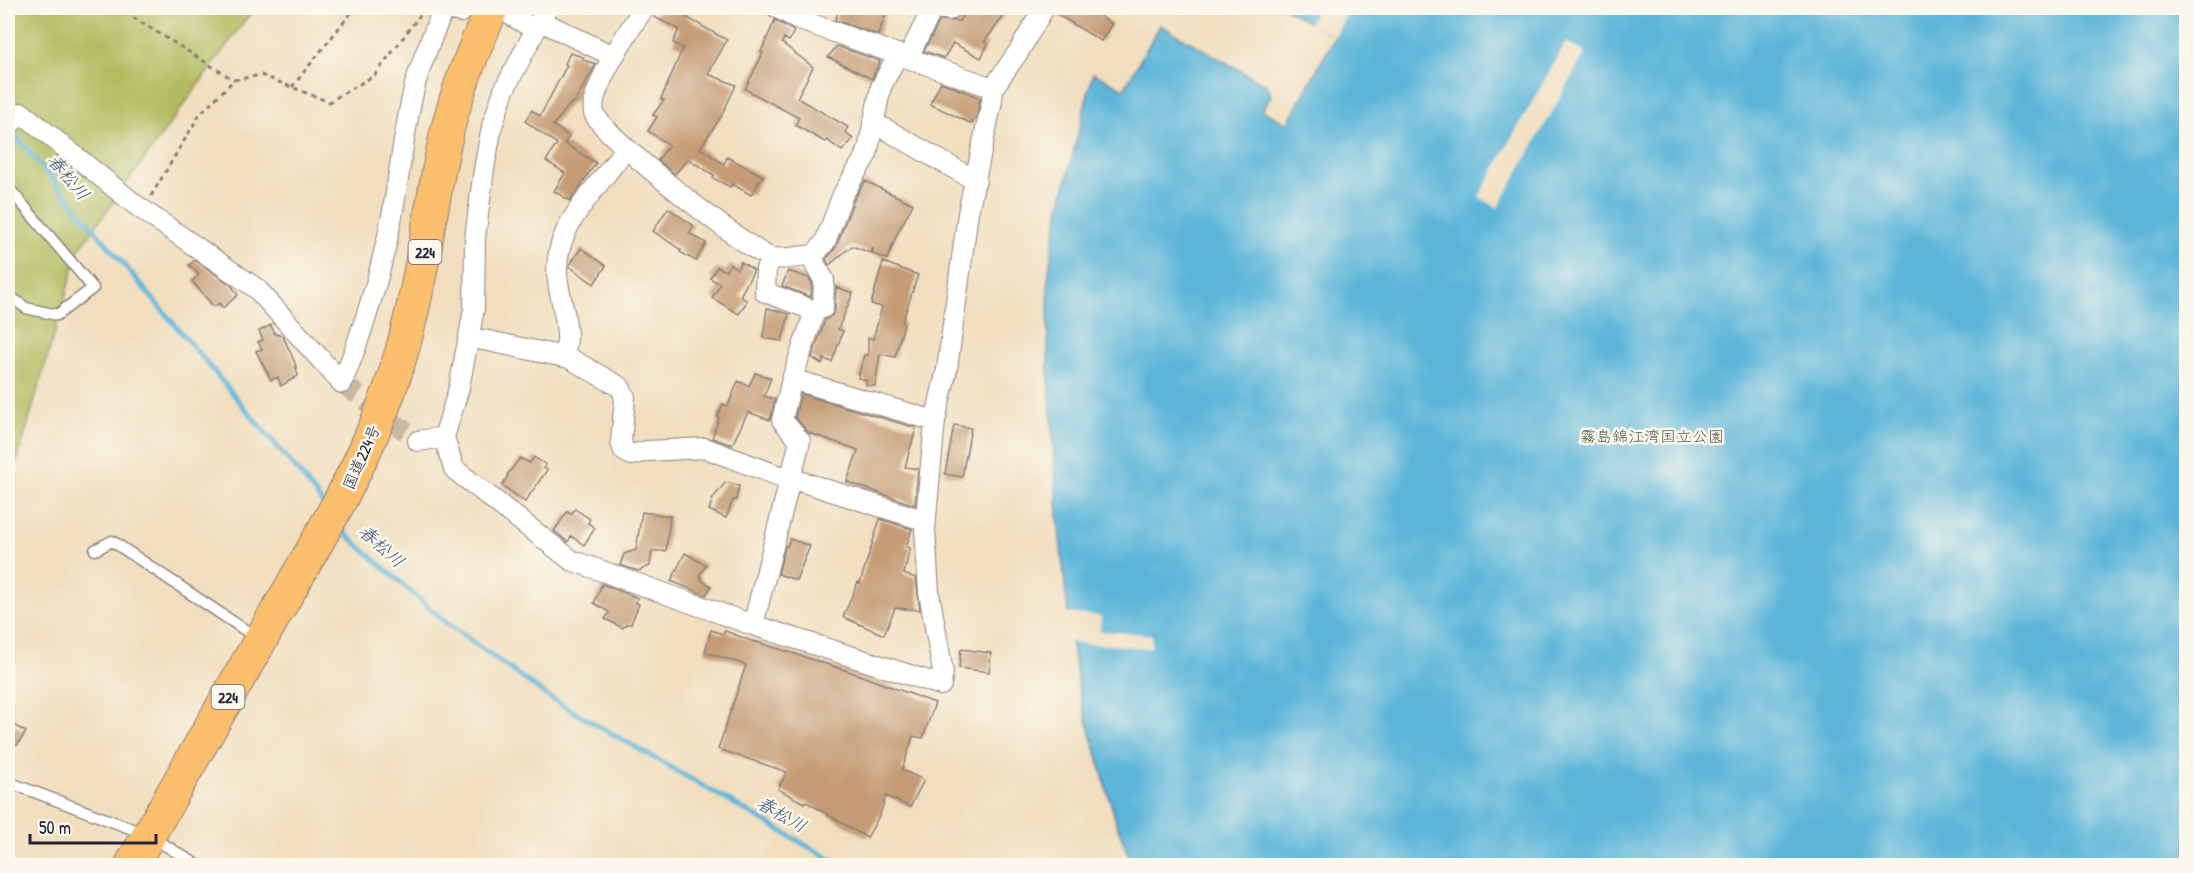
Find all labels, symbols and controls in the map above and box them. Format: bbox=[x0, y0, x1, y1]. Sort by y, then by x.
water label: 春松川 bbox=[42, 148, 96, 206]
road number: 224 bbox=[408, 240, 442, 264]
street label: 国道224号 bbox=[337, 421, 385, 493]
park label: 霧島錦江湾国立公園 bbox=[1580, 425, 1724, 447]
water label: 春松川 bbox=[354, 519, 410, 573]
road number: 224 bbox=[212, 685, 244, 709]
water label: 春松川 bbox=[752, 790, 812, 838]
scale bar bbox=[30, 807, 156, 845]
text: 50 m bbox=[39, 815, 71, 840]

